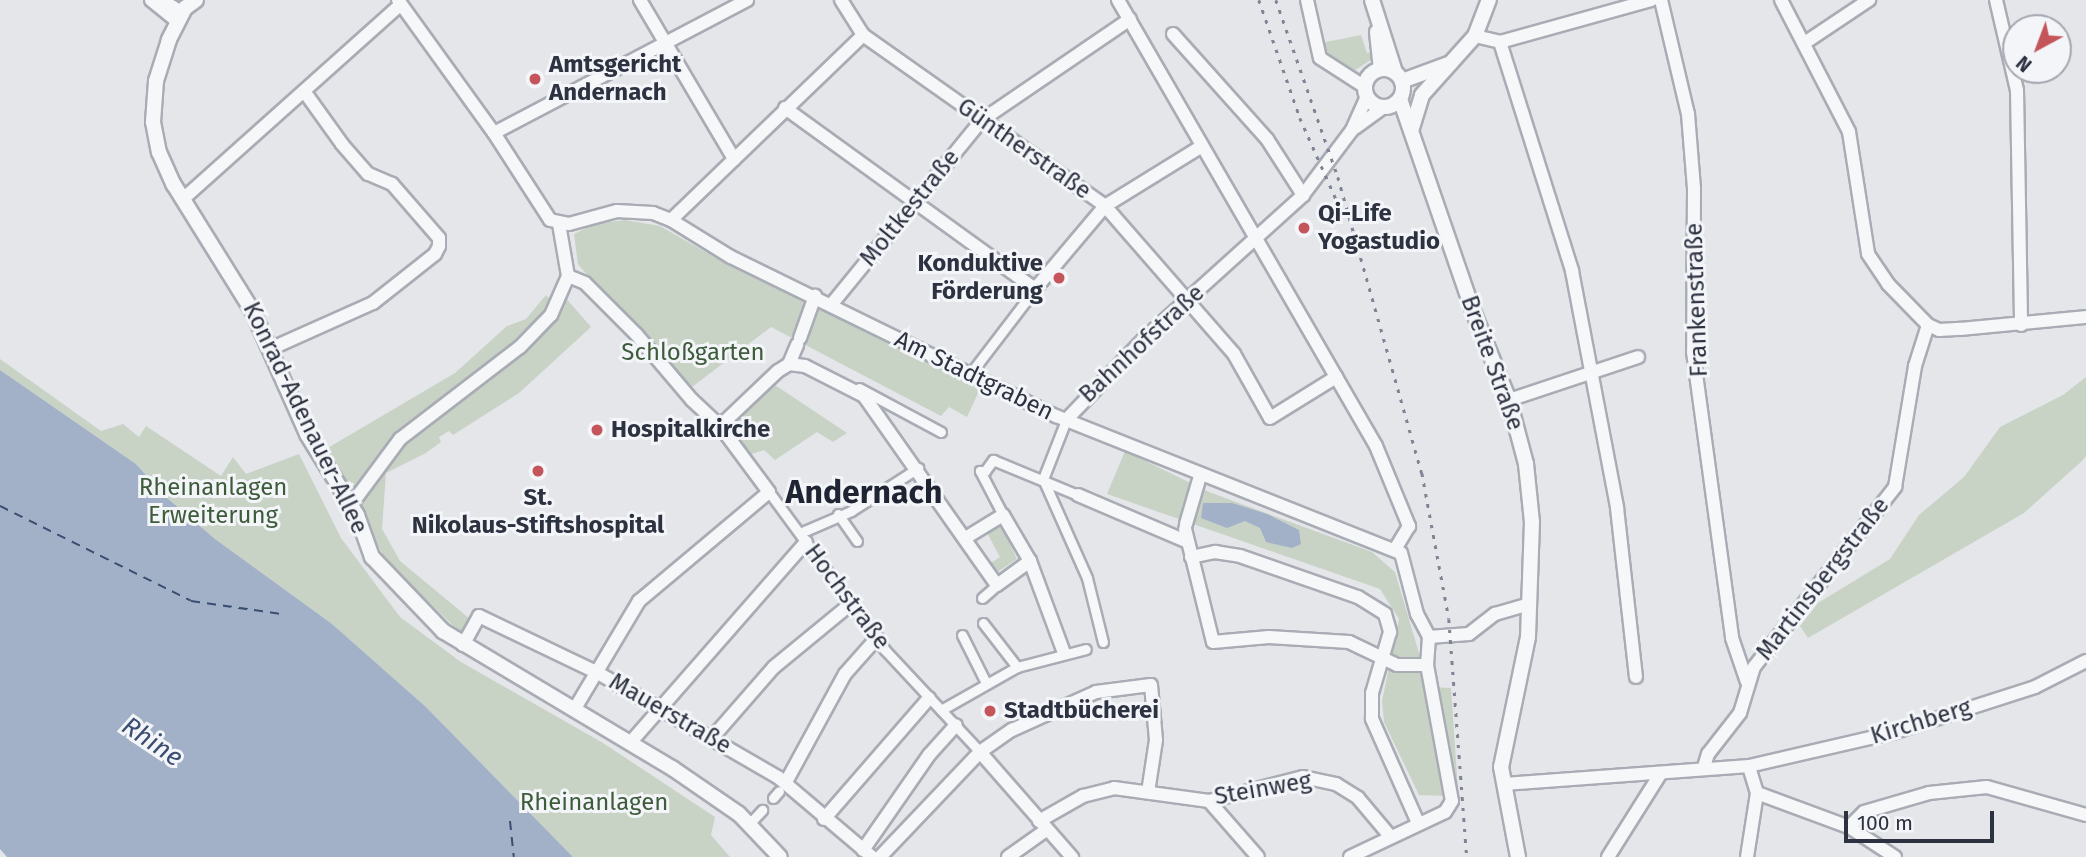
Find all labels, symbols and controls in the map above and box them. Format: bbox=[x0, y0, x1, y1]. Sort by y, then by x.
north arrow bbox=[2002, 14, 2072, 84]
place label: Amtsgericht Andernach bbox=[549, 51, 681, 107]
text: N bbox=[2012, 51, 2037, 77]
marker: Amtsgericht Andernach bbox=[527, 71, 543, 87]
street label: Güntherstraße bbox=[952, 92, 1096, 206]
street label: Moltkestraße bbox=[854, 144, 966, 272]
place label: Qi-Life Yogastudio bbox=[1318, 200, 1440, 256]
marker: Qi-Life Yogastudio bbox=[1296, 220, 1312, 236]
street label: Frankenstraße bbox=[1680, 222, 1714, 378]
place label: Konduktive Förderung bbox=[918, 250, 1043, 306]
marker: Konduktive Förderung bbox=[1049, 268, 1069, 288]
street label: Bahnhofstraße bbox=[1074, 279, 1210, 409]
street label: Breite Straße bbox=[1454, 292, 1530, 434]
street label: Konrad-Adenauer-Allee bbox=[236, 297, 374, 539]
street label: Am Stadtgraben bbox=[890, 325, 1058, 427]
park label: Schloßgarten bbox=[621, 339, 765, 367]
place label: Hospitalkirche bbox=[611, 416, 770, 444]
marker: Hospitalkirche bbox=[589, 422, 605, 438]
marker: St. Nikolaus-Stiftshospital bbox=[528, 461, 548, 481]
district label: Andernach bbox=[786, 473, 942, 511]
park label: Rheinanlagen Erweiterung bbox=[139, 474, 287, 530]
place label: St. Nikolaus-Stiftshospital bbox=[412, 484, 664, 540]
street label: Martinsbergstraße bbox=[1750, 492, 1896, 666]
street label: Hochstraße bbox=[798, 539, 896, 655]
street label: Mauerstraße bbox=[604, 667, 736, 761]
street label: Kirchberg bbox=[1867, 693, 1975, 751]
place label: Stadtbücherei bbox=[1004, 697, 1159, 725]
marker: Stadtbücherei bbox=[982, 703, 998, 719]
water label: Rhine bbox=[116, 710, 188, 774]
street label: Steinweg bbox=[1212, 766, 1314, 812]
park label: Rheinanlagen bbox=[520, 789, 668, 817]
scale bar bbox=[1848, 798, 1998, 842]
text: 100 m bbox=[1857, 810, 1913, 836]

